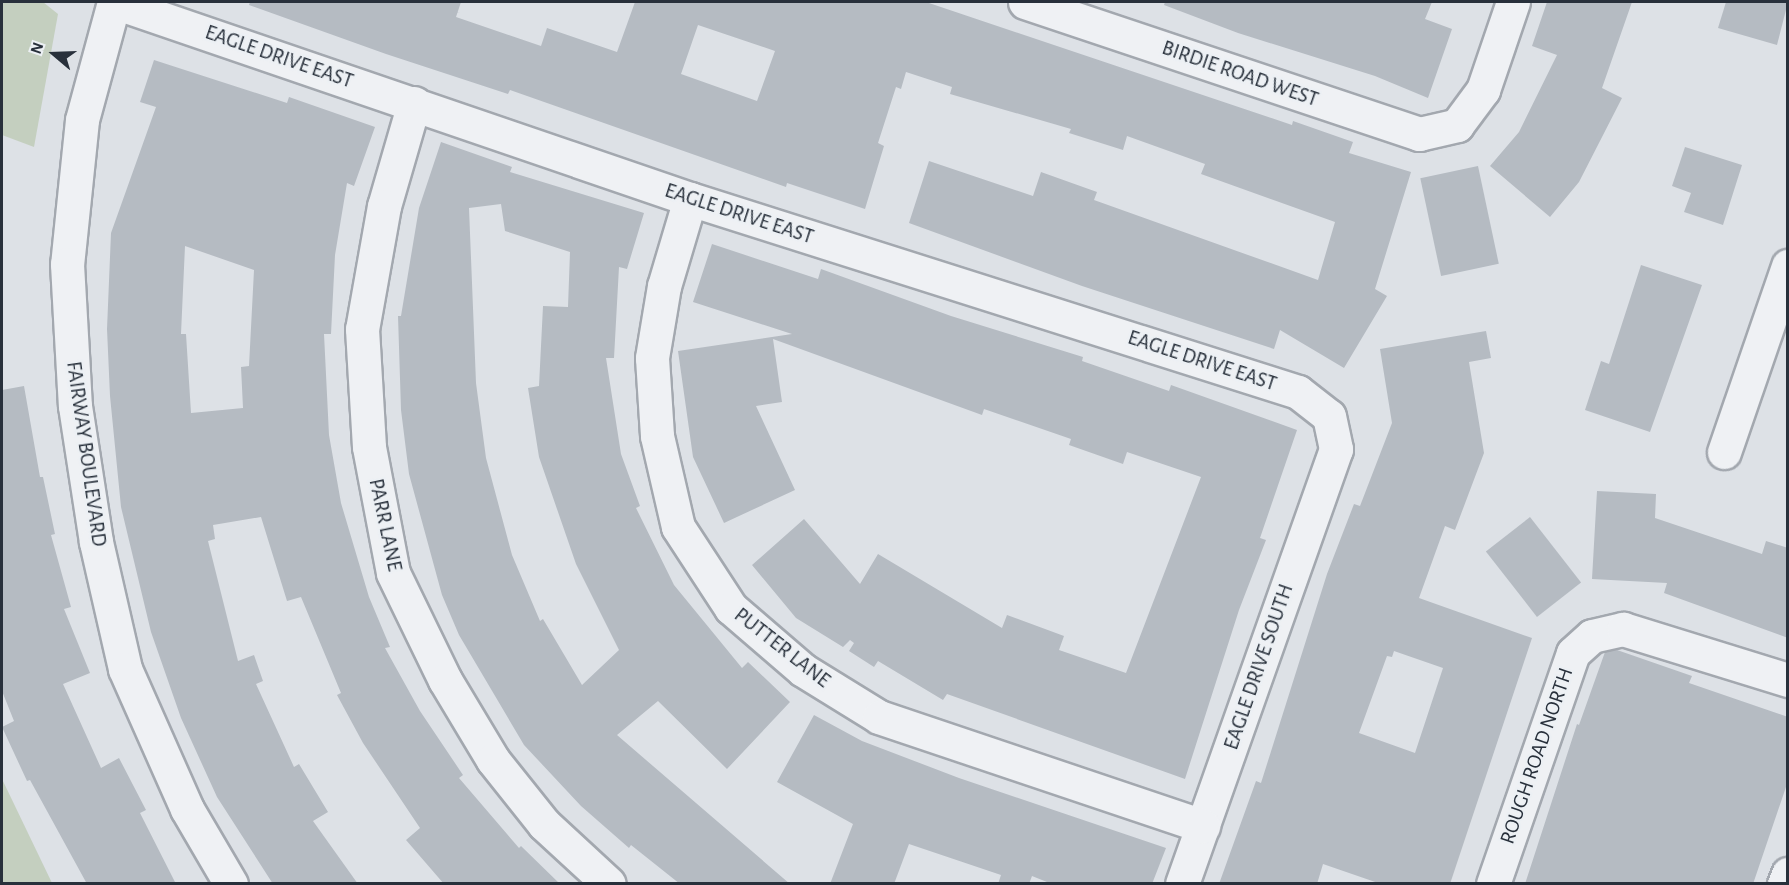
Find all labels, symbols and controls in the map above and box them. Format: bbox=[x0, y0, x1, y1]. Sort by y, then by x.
street label: EAGLE DRIVE EAST bbox=[202, 20, 356, 94]
north arrow bbox=[24, 24, 84, 84]
street label: BIRDIE ROAD WEST bbox=[1158, 35, 1322, 113]
text: N bbox=[28, 40, 46, 56]
street label: EAGLE DRIVE EAST bbox=[661, 178, 817, 250]
street label: EAGLE DRIVE EAST bbox=[1124, 325, 1280, 397]
street label: FAIRWAY BOULEVARD bbox=[61, 360, 111, 548]
street label: PARR LANE bbox=[363, 476, 407, 574]
street label: EAGLE DRIVE SOUTH bbox=[1219, 581, 1299, 753]
street label: PUTTER LANE bbox=[729, 603, 835, 693]
street label: ROUGH ROAD NORTH bbox=[1495, 665, 1579, 847]

